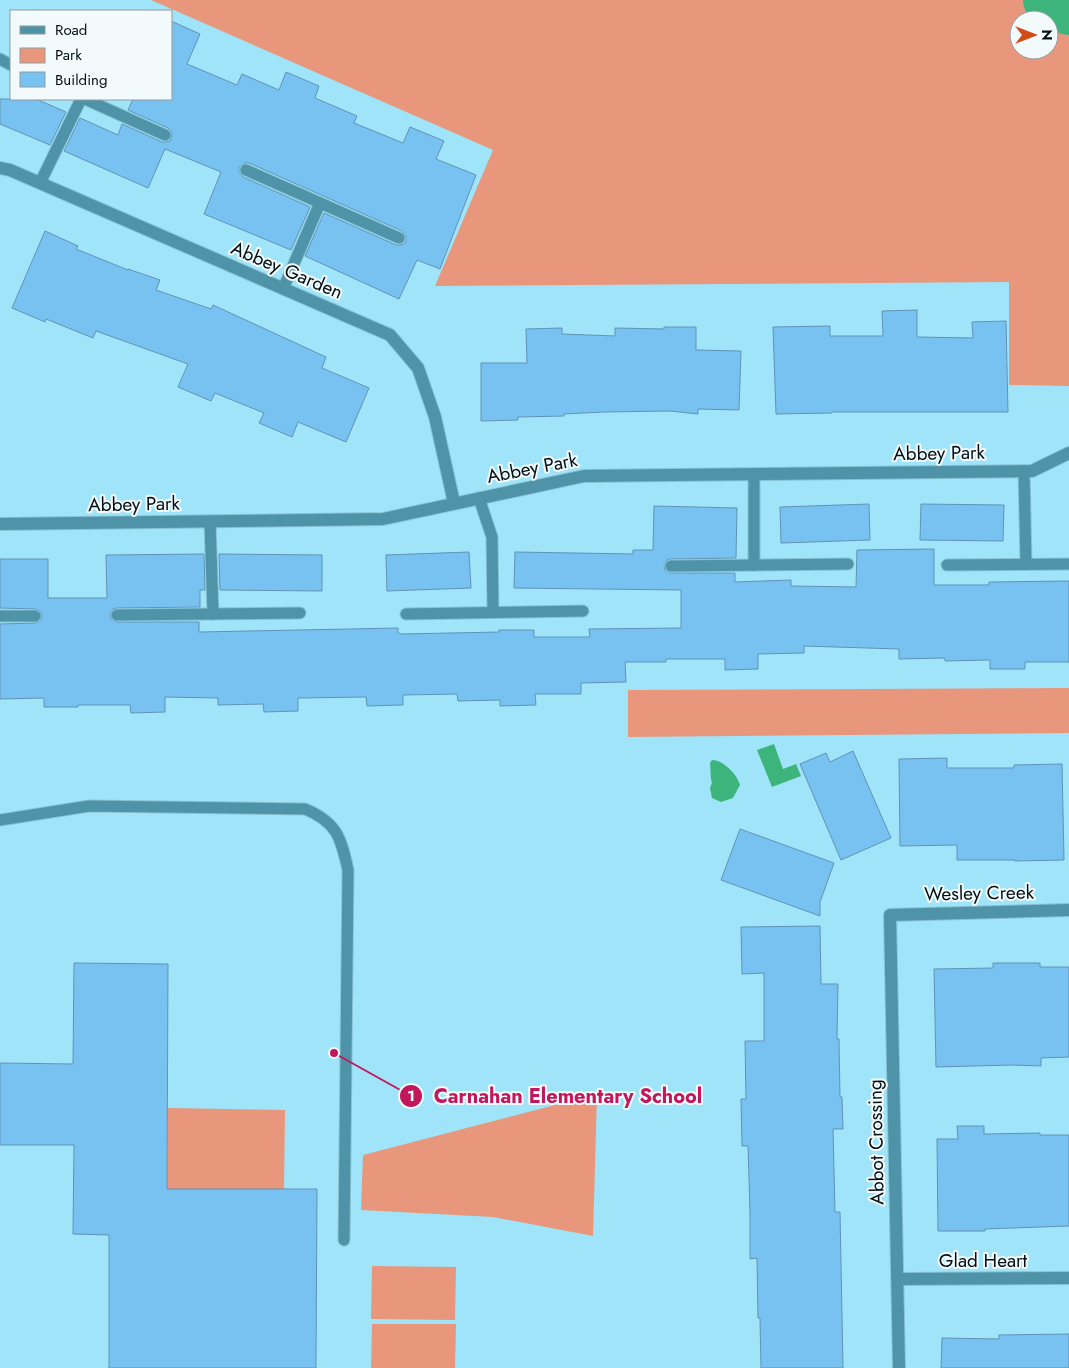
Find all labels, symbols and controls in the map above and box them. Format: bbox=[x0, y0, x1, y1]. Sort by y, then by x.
legend bbox=[10, 10, 172, 100]
north arrow bbox=[1009, 10, 1059, 60]
text: Road bbox=[55, 19, 87, 41]
text: N bbox=[1037, 29, 1057, 41]
text: Park bbox=[55, 44, 82, 66]
text: Building bbox=[55, 69, 107, 91]
street label: Abbey Garden bbox=[227, 234, 347, 306]
street label: Abbey Park bbox=[893, 439, 986, 467]
street label: Abbey Park bbox=[484, 446, 580, 490]
street label: Abbey Park bbox=[88, 490, 181, 518]
street label: Wesley Creek bbox=[924, 879, 1035, 907]
callout: Carnahan Elementary School bbox=[399, 1078, 712, 1113]
street label: Abbot Crossing bbox=[861, 1079, 891, 1205]
text: Carnahan Elementary School bbox=[434, 1082, 702, 1111]
text: 1 bbox=[407, 1085, 415, 1107]
street label: Glad Heart bbox=[939, 1247, 1028, 1274]

